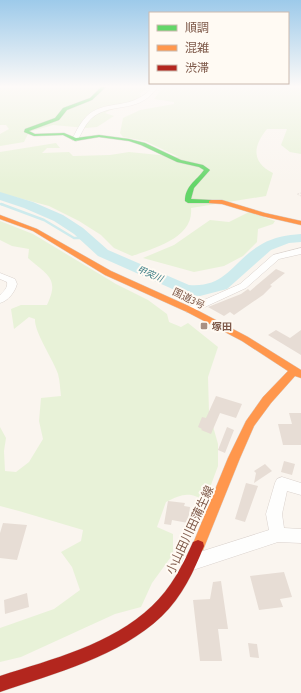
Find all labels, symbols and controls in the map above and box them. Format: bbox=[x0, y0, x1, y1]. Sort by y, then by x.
legend bbox=[149, 12, 289, 84]
text: 順調 bbox=[185, 21, 209, 35]
text: 混雑 bbox=[185, 41, 209, 55]
text: 渋滞 bbox=[185, 61, 209, 75]
water label: 甲突川 bbox=[136, 264, 165, 284]
street label: 国道3号 bbox=[171, 286, 207, 311]
marker: 塚田 bbox=[199, 321, 209, 331]
place label: 塚田 bbox=[211, 321, 232, 332]
street label: 小山田川田蒲生線 bbox=[163, 484, 217, 576]

